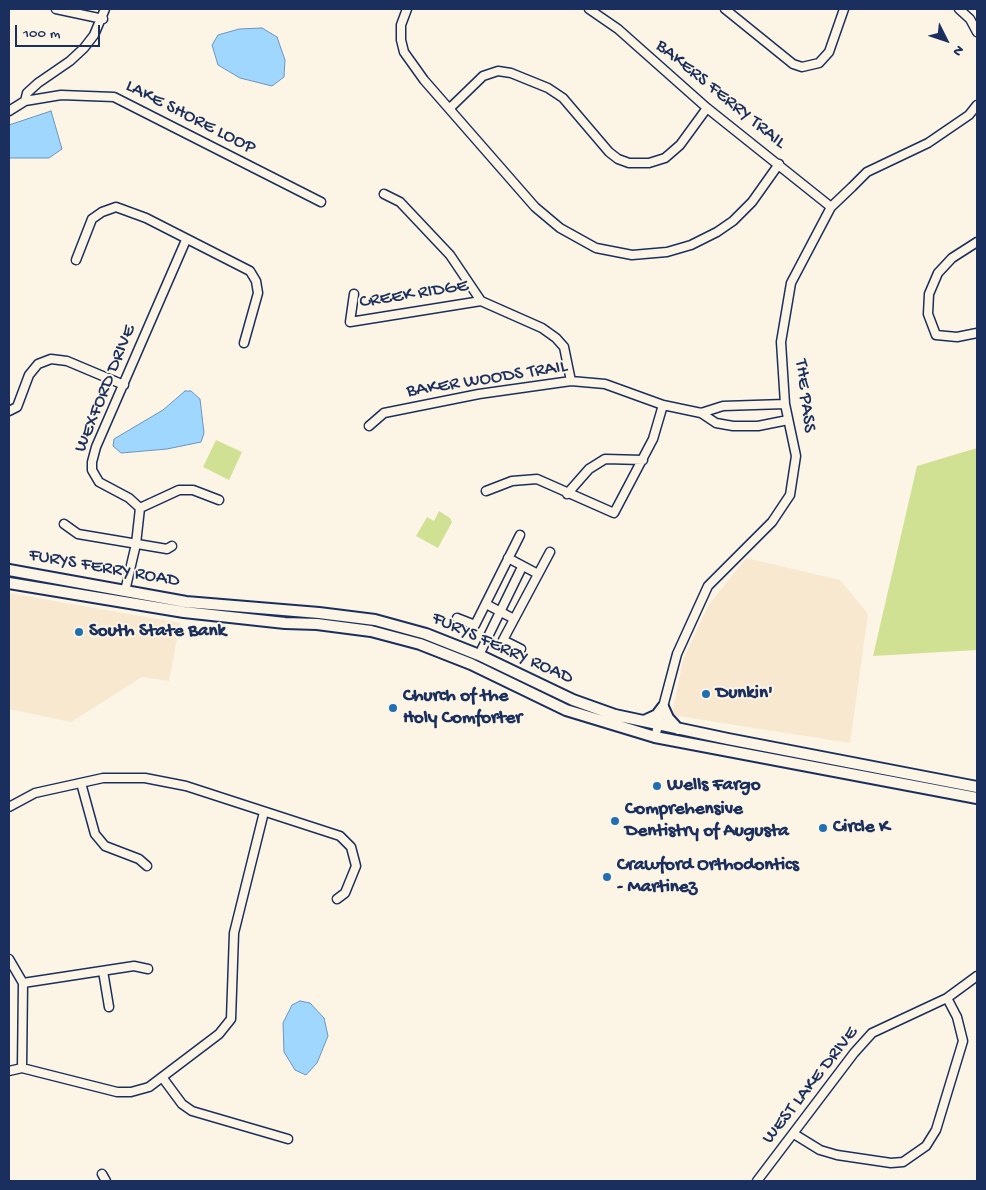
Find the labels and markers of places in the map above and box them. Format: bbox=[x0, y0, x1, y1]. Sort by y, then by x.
place label: South State Bank bbox=[89, 621, 226, 643]
marker: South State Bank bbox=[73, 626, 85, 638]
place label: Dunkin' bbox=[716, 683, 773, 705]
place label: Church of the Holy Comforter bbox=[403, 686, 522, 730]
marker: Dunkin' bbox=[700, 688, 712, 700]
marker: Church of the Holy Comforter bbox=[387, 702, 399, 714]
place label: Wells Fargo bbox=[667, 775, 760, 797]
marker: Wells Fargo bbox=[651, 780, 663, 792]
place label: Comprehensive Dentistry of Augusta bbox=[625, 799, 789, 843]
marker: Comprehensive Dentistry of Augusta bbox=[609, 815, 621, 827]
place label: Circle K bbox=[833, 817, 890, 839]
marker: Circle K bbox=[817, 822, 829, 834]
place label: Crawford Orthodontics - Martinez bbox=[617, 855, 799, 899]
marker: Crawford Orthodontics - Martinez bbox=[601, 871, 613, 883]

